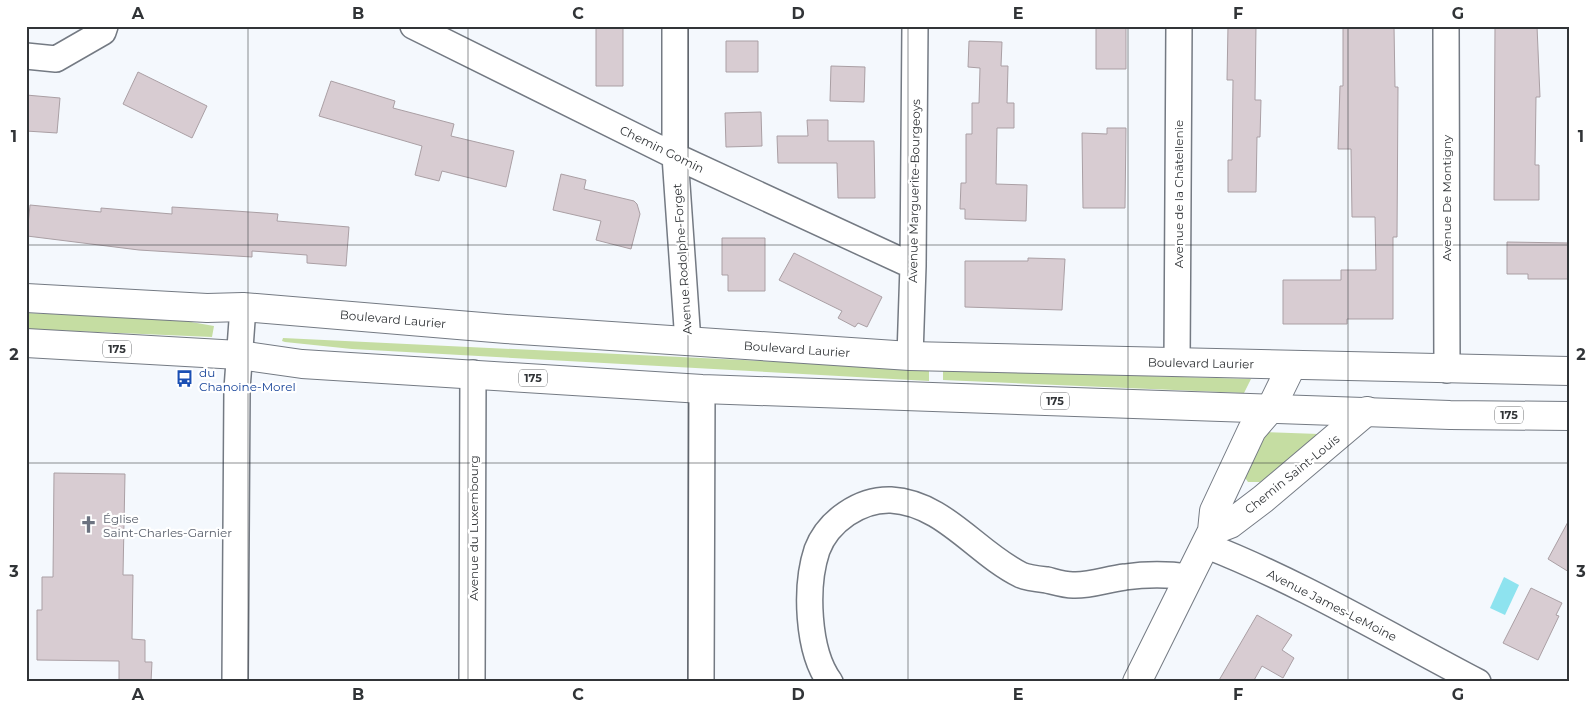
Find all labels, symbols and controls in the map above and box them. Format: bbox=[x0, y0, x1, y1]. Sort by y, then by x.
text: A bbox=[131, 4, 145, 23]
text: B bbox=[352, 4, 364, 23]
text: C bbox=[572, 4, 584, 23]
text: D bbox=[791, 4, 805, 23]
text: E bbox=[1013, 4, 1023, 23]
text: F bbox=[1233, 4, 1243, 23]
text: G bbox=[1452, 4, 1464, 23]
street label: Avenue Marguerite-Bourgeoys bbox=[905, 99, 923, 283]
street label: Avenue de la Châtellenie bbox=[1171, 120, 1186, 268]
street label: Chemin Gomin bbox=[617, 122, 707, 176]
text: 1 bbox=[11, 127, 17, 146]
text: 1 bbox=[1578, 127, 1584, 146]
street label: Avenue De Montigny bbox=[1439, 134, 1454, 261]
street label: Avenue Rodolphe-Forget bbox=[669, 183, 695, 335]
street label: Boulevard Laurier bbox=[339, 307, 447, 331]
street label: Boulevard Laurier bbox=[743, 338, 851, 360]
road number: 175 bbox=[103, 340, 131, 358]
text: 2 bbox=[9, 345, 19, 364]
text: 2 bbox=[1576, 345, 1586, 364]
street label: Boulevard Laurier bbox=[1148, 355, 1255, 371]
place label: du Chanoine-Morel bbox=[199, 365, 296, 394]
bus stop icon: du Chanoine-Morel bbox=[175, 369, 195, 389]
road number: 175 bbox=[519, 369, 547, 386]
road number: 175 bbox=[1041, 392, 1069, 410]
road number: 175 bbox=[1495, 406, 1523, 424]
street label: Chemin Saint-Louis bbox=[1241, 431, 1343, 517]
street label: Avenue du Luxembourg bbox=[466, 455, 481, 601]
place label: Église Saint-Charles-Garnier bbox=[103, 511, 232, 540]
church icon: Église Saint-Charles-Garnier bbox=[79, 515, 99, 535]
text: 3 bbox=[8, 562, 19, 581]
text: 3 bbox=[1575, 562, 1586, 581]
street label: Avenue James-LeMoine bbox=[1265, 566, 1399, 644]
text: A bbox=[131, 685, 145, 704]
text: B bbox=[352, 685, 364, 704]
text: C bbox=[572, 685, 584, 704]
text: D bbox=[791, 685, 805, 704]
text: E bbox=[1013, 685, 1023, 704]
text: F bbox=[1233, 685, 1243, 704]
text: G bbox=[1452, 685, 1464, 704]

